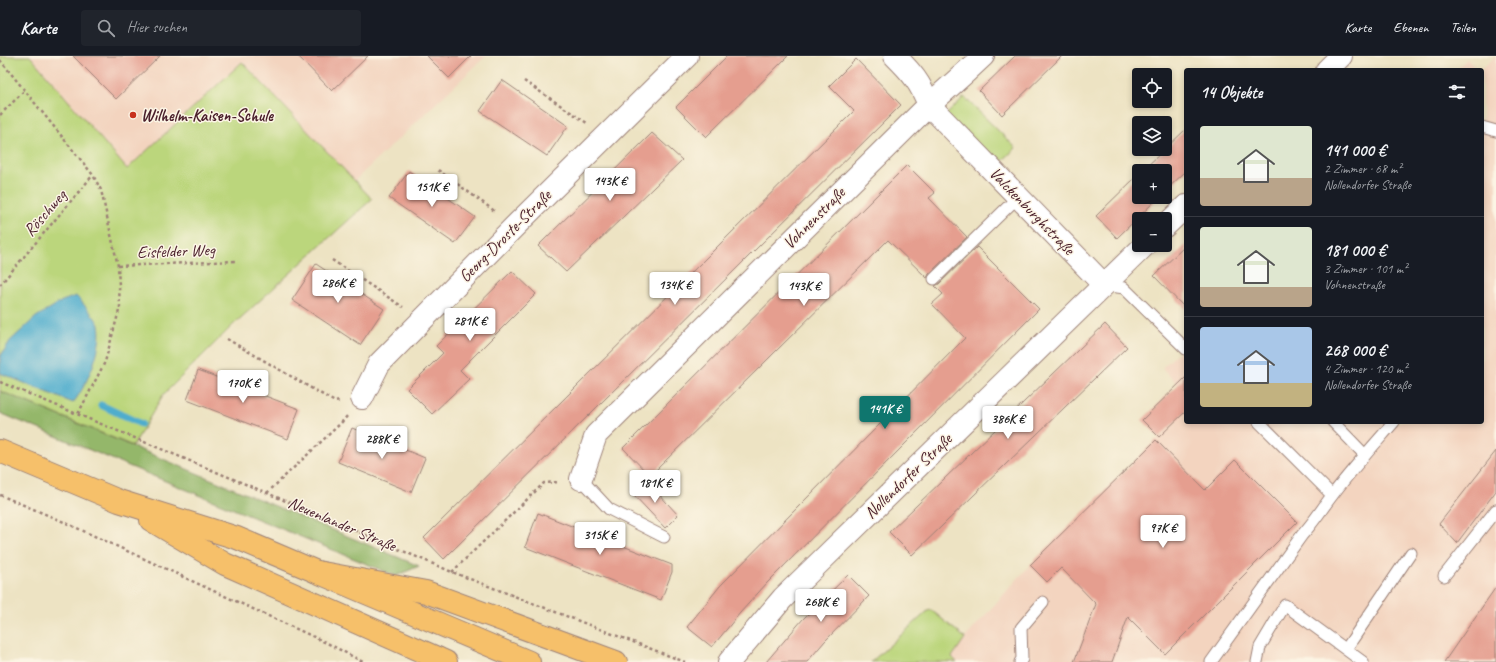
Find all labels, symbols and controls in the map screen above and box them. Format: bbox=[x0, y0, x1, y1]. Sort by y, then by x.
search box bbox=[81, 10, 361, 46]
text: Karte bbox=[20, 16, 57, 40]
icon: search bbox=[95, 17, 117, 39]
text: Hier suchen bbox=[127, 18, 187, 37]
text: Karte bbox=[1344, 19, 1371, 36]
text: Ebenen bbox=[1393, 19, 1428, 36]
text: Teilen bbox=[1450, 19, 1476, 36]
map controls bbox=[1132, 68, 1172, 252]
button: locate bbox=[1132, 68, 1172, 108]
icon: filters bbox=[1446, 81, 1468, 103]
text: 14 Objekte bbox=[1200, 82, 1263, 103]
place label: Wilhelm-Kaisen-Schule bbox=[141, 105, 274, 126]
marker: Wilhelm-Kaisen-Schule bbox=[128, 110, 138, 120]
button: layers bbox=[1132, 116, 1172, 156]
text: 141 000 € bbox=[1324, 140, 1386, 161]
icon: home bbox=[1232, 142, 1280, 190]
text: 2 Zimmer · 68 m² bbox=[1324, 161, 1401, 177]
street label: Valckenburghstraße bbox=[985, 163, 1080, 260]
button: + bbox=[1132, 164, 1172, 204]
pin: 143K € bbox=[577, 168, 643, 202]
text: 143K € bbox=[593, 173, 627, 189]
pin: 151K € bbox=[399, 174, 465, 208]
text: Nollendorfer Straße bbox=[1324, 177, 1411, 193]
text: 151K € bbox=[416, 179, 448, 195]
street label: Vohnenstraße bbox=[779, 181, 851, 253]
street label: Röschweg bbox=[19, 184, 72, 241]
street label: Georg-Droste-Straße bbox=[454, 184, 557, 287]
button: − bbox=[1132, 212, 1172, 252]
street label: Eisfelder Weg bbox=[137, 239, 216, 263]
text: 181 000 € bbox=[1324, 240, 1386, 261]
icon: home bbox=[1232, 243, 1280, 291]
text: 3 Zimmer · 101 m² bbox=[1324, 261, 1407, 277]
pin: 286K € bbox=[305, 270, 371, 304]
pin: 134K € bbox=[642, 272, 708, 306]
pin: 143K € bbox=[771, 273, 837, 307]
text: 286K € bbox=[321, 275, 355, 291]
text: 134K € bbox=[658, 277, 692, 293]
text: Vohnenstraße bbox=[1324, 277, 1385, 293]
text: 143K € bbox=[787, 278, 821, 294]
pin: 281K € bbox=[437, 308, 503, 342]
text: 281K € bbox=[453, 313, 487, 329]
text: 268 000 € bbox=[1324, 340, 1386, 361]
icon: home bbox=[1232, 343, 1280, 391]
text: 4 Zimmer · 120 m² bbox=[1324, 361, 1407, 377]
pin: 170K € bbox=[210, 370, 276, 404]
text: 170K € bbox=[226, 375, 260, 391]
text: Nollendorfer Straße bbox=[1324, 377, 1411, 393]
pin: 141K € bbox=[852, 396, 918, 430]
text: 141K € bbox=[868, 401, 902, 417]
pin: 386K € bbox=[975, 406, 1041, 440]
text: 386K € bbox=[991, 411, 1025, 427]
pin: 288K € bbox=[349, 426, 415, 460]
street label: Nollendorfer Straße bbox=[860, 428, 957, 523]
text: 288K € bbox=[365, 431, 399, 447]
pin: 181K € bbox=[622, 470, 688, 504]
text: 181K € bbox=[638, 475, 672, 491]
street label: Neuenlander Straße bbox=[285, 492, 400, 557]
pin: 97K € bbox=[1135, 515, 1191, 549]
text: 97K € bbox=[1149, 520, 1177, 536]
pin: 315K € bbox=[567, 522, 633, 556]
text: 315K € bbox=[584, 527, 616, 543]
pin: 268K € bbox=[788, 589, 854, 623]
text: 268K € bbox=[804, 594, 838, 610]

